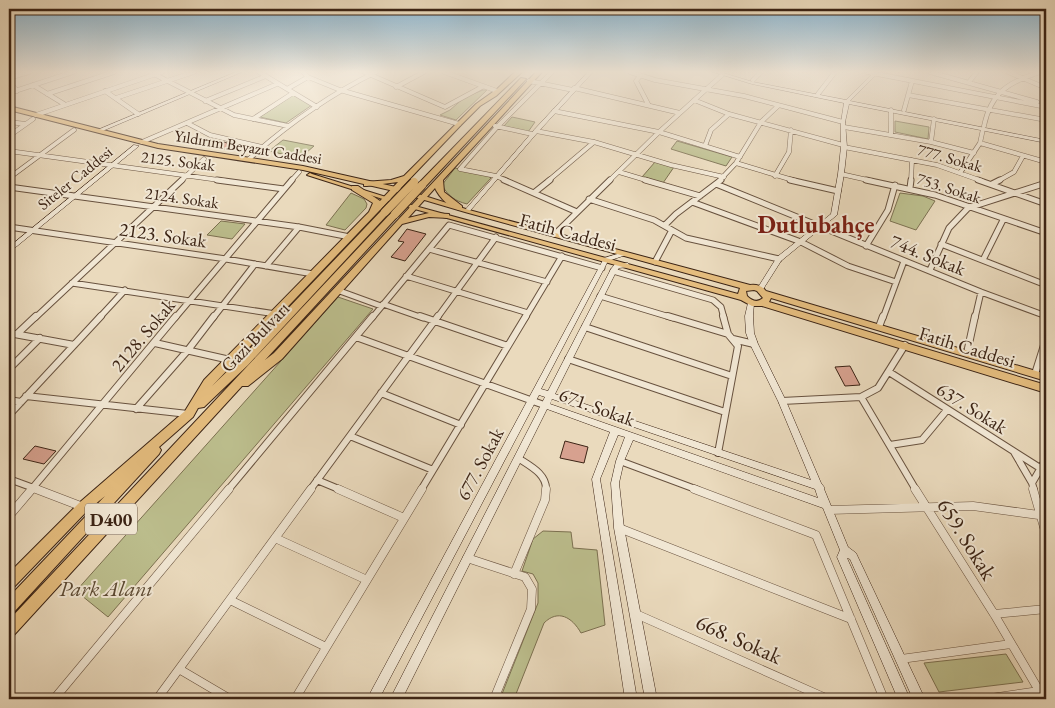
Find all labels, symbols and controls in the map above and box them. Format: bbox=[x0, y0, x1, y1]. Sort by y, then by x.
street label: Yıldırım Beyazıt Caddesi bbox=[173, 125, 323, 169]
street label: 777. Sokak bbox=[915, 139, 985, 177]
street label: Siteler Caddesi bbox=[33, 141, 117, 215]
street label: 2125. Sokak bbox=[140, 146, 217, 176]
street label: 753. Sokak bbox=[914, 168, 984, 208]
street label: 2124. Sokak bbox=[144, 182, 221, 214]
street label: Fatih Caddesi bbox=[517, 207, 620, 257]
district label: Dutlubahçe bbox=[757, 209, 875, 240]
street label: 2123. Sokak bbox=[118, 216, 209, 254]
street label: 744. Sokak bbox=[887, 229, 970, 282]
street label: 2128. Sokak bbox=[105, 292, 182, 377]
street label: Gazi Bulvarı bbox=[215, 296, 295, 378]
street label: Fatih Caddesi bbox=[916, 321, 1019, 374]
street label: 637. Sokak bbox=[932, 376, 1013, 440]
street label: 671. Sokak bbox=[556, 382, 639, 433]
street label: 677. Sokak bbox=[450, 422, 510, 505]
street label: 659. Sokak bbox=[930, 493, 1004, 586]
road number: D400 bbox=[85, 504, 137, 534]
park label: Park Alanı bbox=[59, 574, 153, 603]
street label: 668. Sokak bbox=[691, 607, 787, 671]

